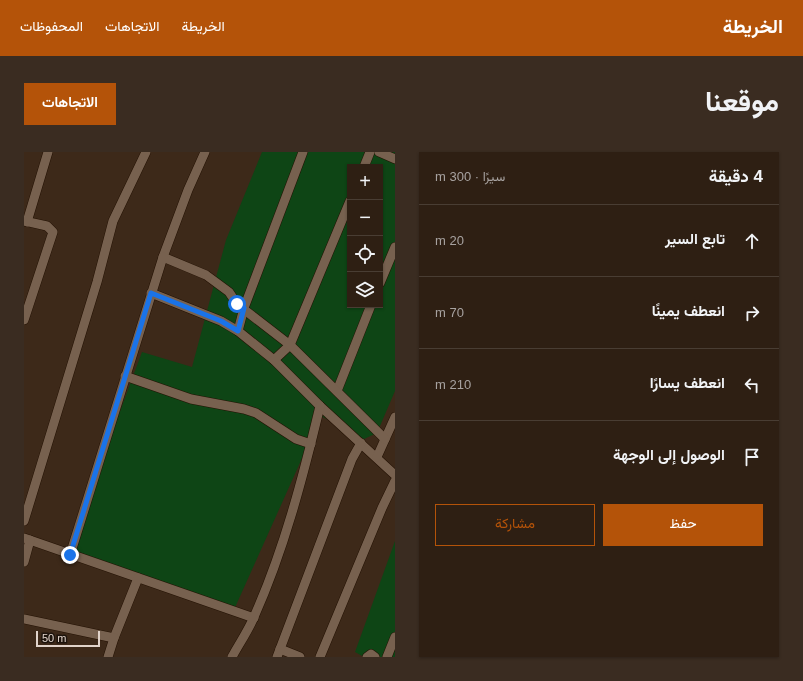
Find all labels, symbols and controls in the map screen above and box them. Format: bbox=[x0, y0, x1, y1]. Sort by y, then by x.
text: الخريطة bbox=[723, 16, 783, 37]
text: المحفوظات bbox=[20, 18, 83, 34]
text: الاتجاهات bbox=[105, 18, 159, 34]
text: الخريطة bbox=[181, 18, 225, 34]
button: الاتجاهات bbox=[24, 83, 116, 125]
text: موقعنا bbox=[705, 86, 779, 117]
map controls bbox=[347, 164, 383, 308]
button: + bbox=[347, 164, 383, 200]
text: 4 دقيقة bbox=[709, 167, 763, 186]
text: سيرًا · 300 m bbox=[435, 169, 505, 184]
button: − bbox=[347, 200, 383, 236]
text: تابع السير bbox=[665, 230, 725, 247]
icon: ahead bbox=[741, 230, 763, 252]
text: 20 m bbox=[435, 233, 464, 248]
button: locate bbox=[347, 236, 383, 272]
button: layers bbox=[347, 272, 383, 308]
route start bbox=[228, 295, 246, 313]
text: انعطف يمينًا bbox=[652, 302, 725, 319]
icon: right bbox=[741, 302, 763, 324]
text: 70 m bbox=[435, 305, 464, 320]
text: انعطف يسارًا bbox=[650, 374, 725, 391]
icon: left bbox=[741, 374, 763, 396]
text: 210 m bbox=[435, 377, 471, 392]
text: الوصول إلى الوجهة bbox=[613, 446, 725, 463]
icon: arrive bbox=[741, 446, 763, 468]
button: مشاركة bbox=[435, 504, 595, 546]
button: حفظ bbox=[603, 504, 763, 546]
route end bbox=[61, 546, 79, 564]
scale bar bbox=[36, 629, 100, 648]
text: 50 m bbox=[42, 632, 66, 644]

